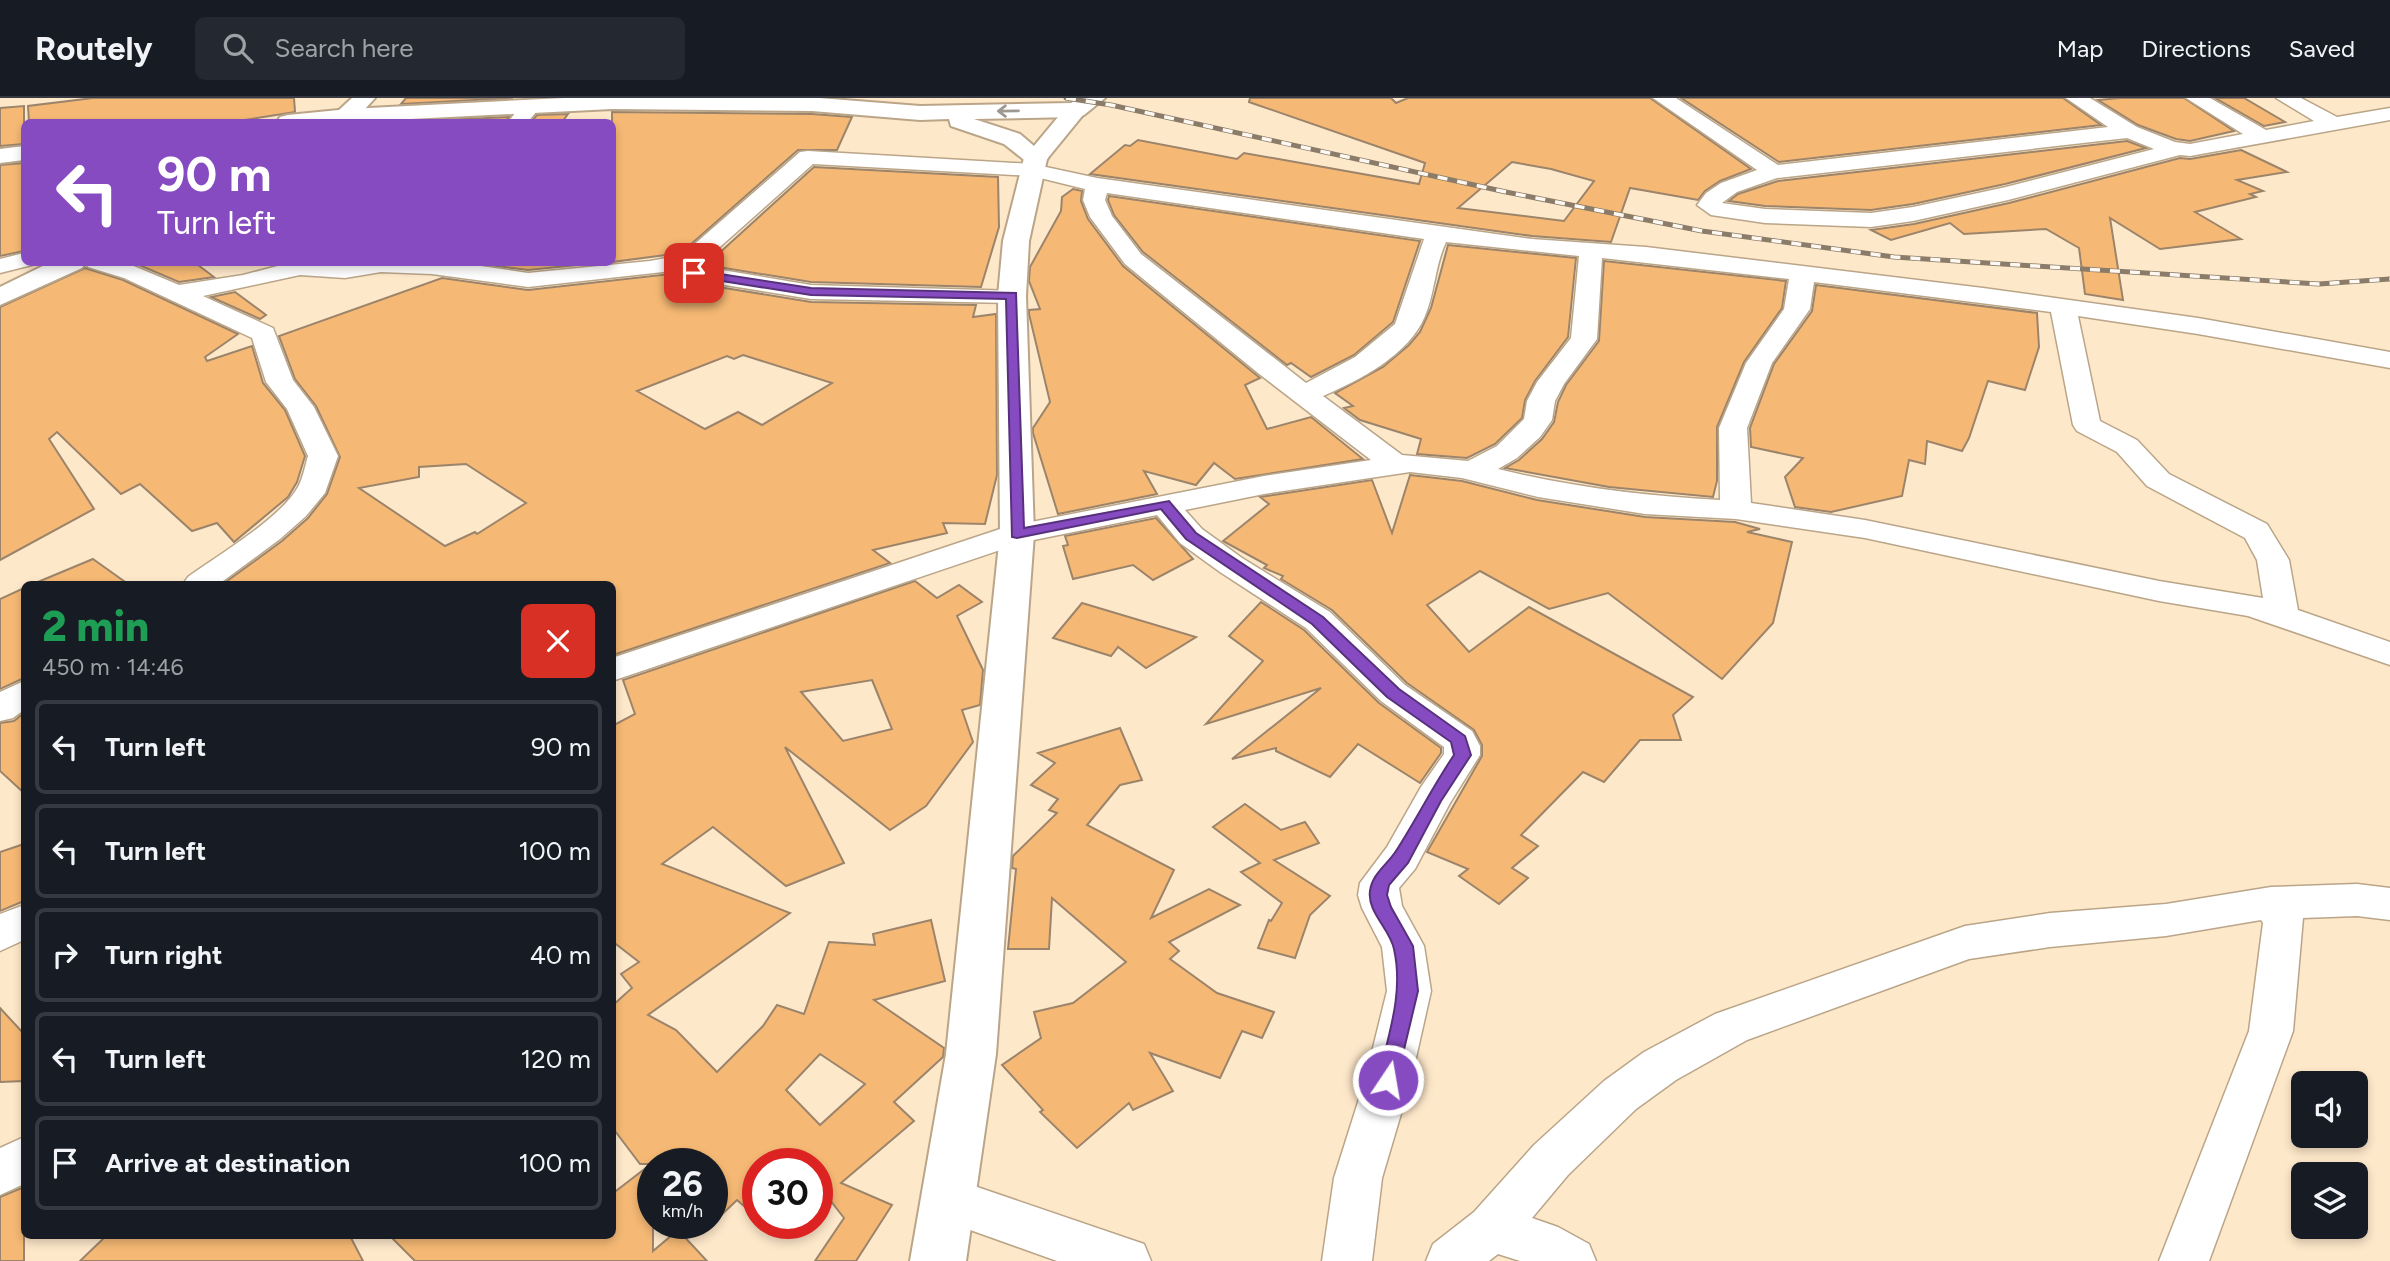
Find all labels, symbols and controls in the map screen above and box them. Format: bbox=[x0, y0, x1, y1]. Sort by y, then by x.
search box bbox=[195, 17, 685, 80]
text: Routely bbox=[35, 29, 153, 68]
icon: search bbox=[219, 29, 257, 67]
text: Search here bbox=[275, 32, 414, 64]
text: Map bbox=[2057, 34, 2103, 63]
text: Directions bbox=[2141, 34, 2251, 63]
text: Saved bbox=[2289, 34, 2355, 63]
one-way arrow bbox=[996, 104, 1019, 118]
text: 90 m bbox=[157, 144, 272, 203]
icon: left bbox=[42, 147, 133, 238]
text: Turn left bbox=[157, 204, 276, 242]
pin bbox=[664, 243, 724, 303]
icon: arrive bbox=[675, 254, 713, 292]
text: 2 min bbox=[42, 601, 149, 652]
button: close bbox=[521, 604, 595, 678]
text: 450 m · 14:46 bbox=[42, 653, 184, 681]
icon: left bbox=[46, 728, 84, 766]
text: Turn left bbox=[105, 731, 206, 763]
text: 90 m bbox=[531, 731, 591, 763]
icon: left bbox=[46, 832, 84, 870]
text: Turn left bbox=[105, 835, 206, 867]
text: 100 m bbox=[518, 835, 591, 867]
icon: right bbox=[46, 936, 84, 974]
text: Turn right bbox=[105, 939, 222, 971]
text: 40 m bbox=[530, 939, 591, 971]
icon: left bbox=[46, 1040, 84, 1078]
text: Turn left bbox=[105, 1043, 206, 1075]
text: 120 m bbox=[521, 1043, 591, 1075]
position arrow bbox=[1351, 1043, 1425, 1117]
map controls bbox=[2291, 1071, 2368, 1239]
button: sound bbox=[2291, 1071, 2368, 1148]
icon: arrive bbox=[46, 1144, 84, 1182]
text: Arrive at destination bbox=[105, 1147, 350, 1179]
text: 100 m bbox=[518, 1147, 591, 1179]
speed limit sign: 30 bbox=[742, 1148, 833, 1239]
button: layers bbox=[2291, 1162, 2368, 1239]
text: 26 bbox=[662, 1163, 703, 1205]
text: km/h bbox=[662, 1200, 703, 1222]

